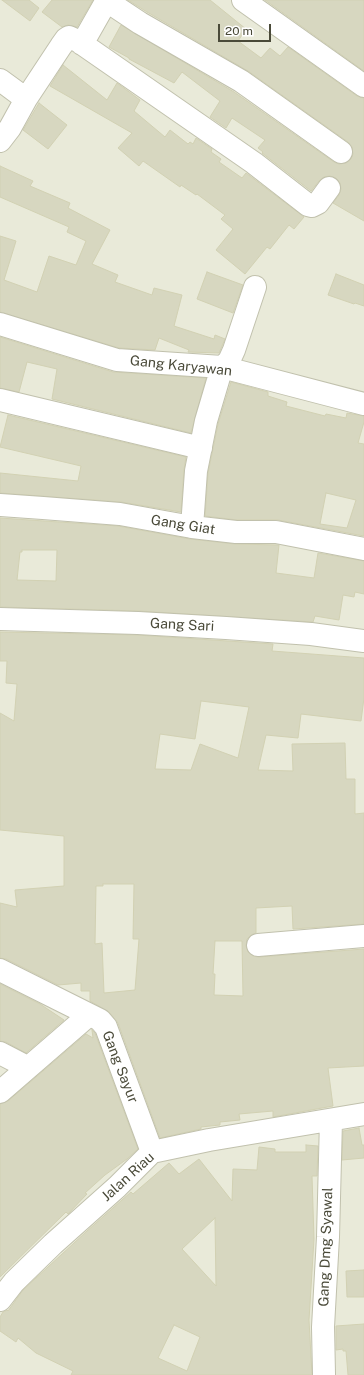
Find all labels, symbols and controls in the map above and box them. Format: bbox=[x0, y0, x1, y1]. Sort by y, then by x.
scale bar bbox=[220, 16, 273, 42]
text: 20 m bbox=[225, 24, 253, 38]
street label: Gang Karyawan bbox=[129, 352, 233, 380]
street label: Gang Giat bbox=[150, 512, 216, 538]
street label: Gang Sari bbox=[149, 615, 215, 635]
street label: Gang Sayur bbox=[99, 1028, 141, 1106]
street label: Jalan Riau bbox=[98, 1149, 158, 1205]
street label: Gang Dmg Syawal bbox=[316, 1187, 336, 1307]

